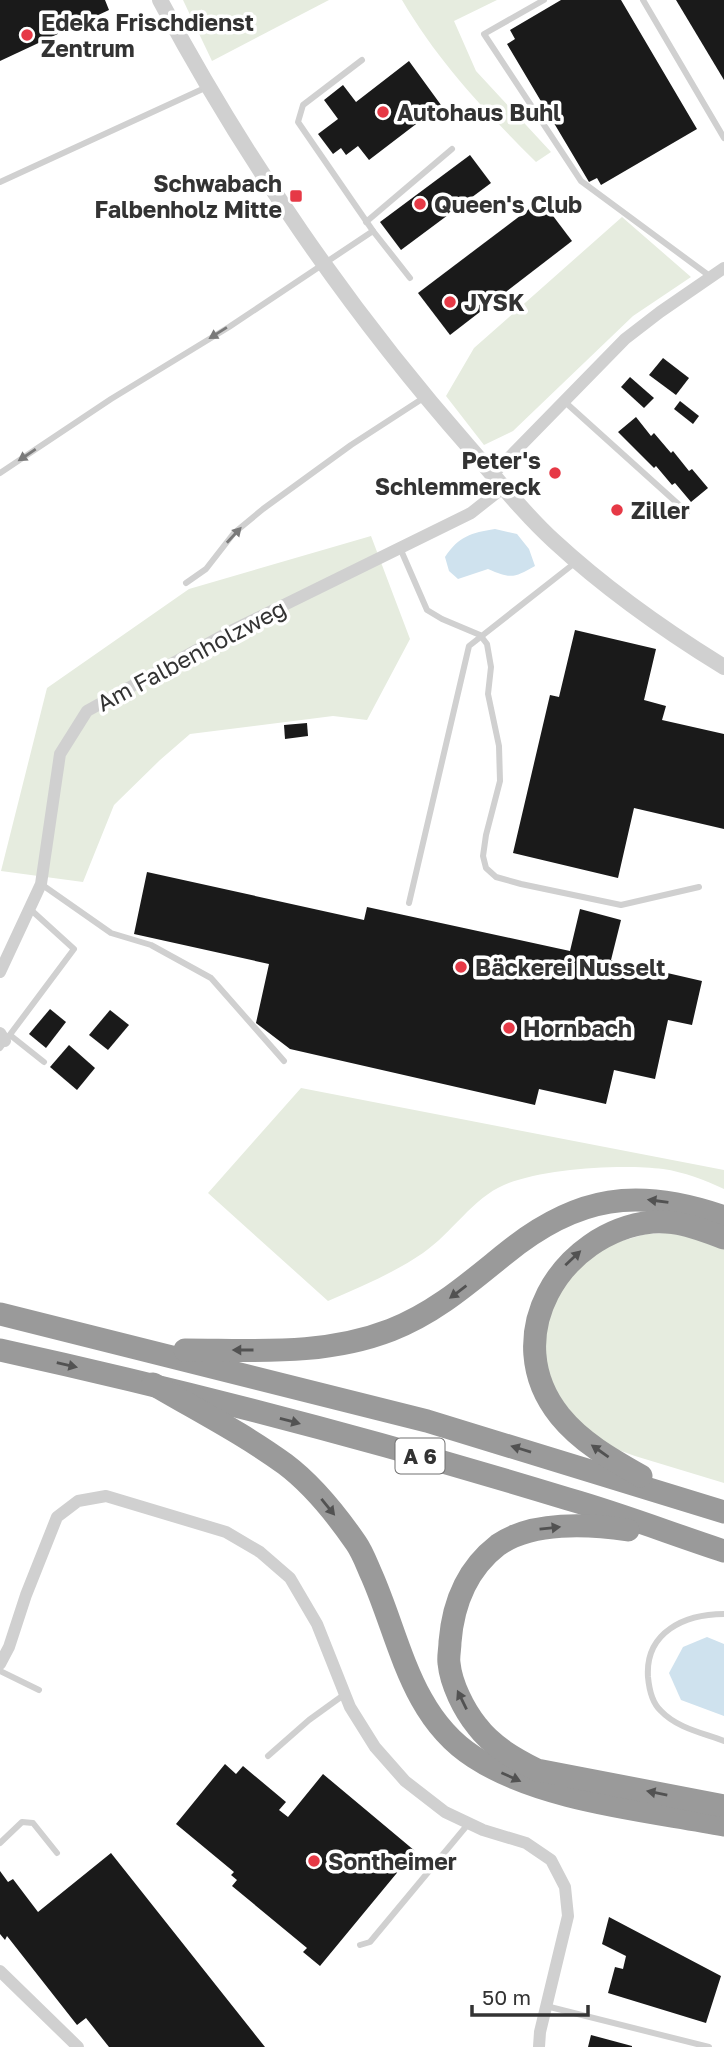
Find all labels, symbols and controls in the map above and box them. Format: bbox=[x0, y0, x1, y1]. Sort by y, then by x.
place label: Edeka Frischdienst Zentrum bbox=[41, 8, 254, 62]
marker: Edeka Frischdienst Zentrum bbox=[19, 27, 35, 43]
place label: Autohaus Buhl bbox=[397, 98, 561, 126]
marker: Autohaus Buhl bbox=[375, 104, 391, 120]
place label: Schwabach Falbenholz Mitte bbox=[94, 169, 282, 223]
marker: Schwabach Falbenholz Mitte bbox=[288, 188, 304, 204]
place label: Queen's Club bbox=[434, 190, 582, 218]
marker: Queen's Club bbox=[412, 196, 428, 212]
place label: JYSK bbox=[464, 288, 525, 316]
marker: JYSK bbox=[442, 294, 458, 310]
one-way arrow bbox=[209, 327, 228, 339]
place label: Peter's Schlemmereck bbox=[375, 446, 542, 500]
one-way arrow bbox=[17, 449, 37, 462]
marker: Peter's Schlemmereck bbox=[547, 465, 563, 481]
place label: Ziller bbox=[631, 496, 690, 524]
marker: Ziller bbox=[609, 502, 625, 518]
one-way arrow bbox=[225, 527, 241, 544]
street label: Am Falbenholzweg bbox=[92, 593, 290, 717]
place label: Bäckerei Nusselt bbox=[475, 953, 665, 981]
marker: Bäckerei Nusselt bbox=[453, 959, 469, 975]
place label: Hornbach bbox=[523, 1014, 632, 1042]
marker: Hornbach bbox=[501, 1020, 517, 1036]
one-way arrow bbox=[647, 1195, 669, 1206]
one-way arrow bbox=[564, 1251, 581, 1267]
one-way arrow bbox=[449, 1285, 467, 1299]
one-way arrow bbox=[232, 1344, 254, 1356]
one-way arrow bbox=[56, 1359, 78, 1370]
one-way arrow bbox=[279, 1416, 301, 1427]
road number: A 6 bbox=[396, 1438, 444, 1474]
one-way arrow bbox=[510, 1444, 531, 1454]
one-way arrow bbox=[591, 1444, 609, 1458]
one-way arrow bbox=[321, 1497, 336, 1515]
one-way arrow bbox=[539, 1523, 561, 1534]
one-way arrow bbox=[457, 1690, 468, 1710]
one-way arrow bbox=[501, 1771, 521, 1783]
one-way arrow bbox=[646, 1787, 668, 1798]
place label: Sontheimer bbox=[328, 1847, 457, 1875]
marker: Sontheimer bbox=[306, 1853, 322, 1869]
scale bar bbox=[472, 1974, 588, 2018]
text: 50 m bbox=[482, 1984, 531, 2010]

